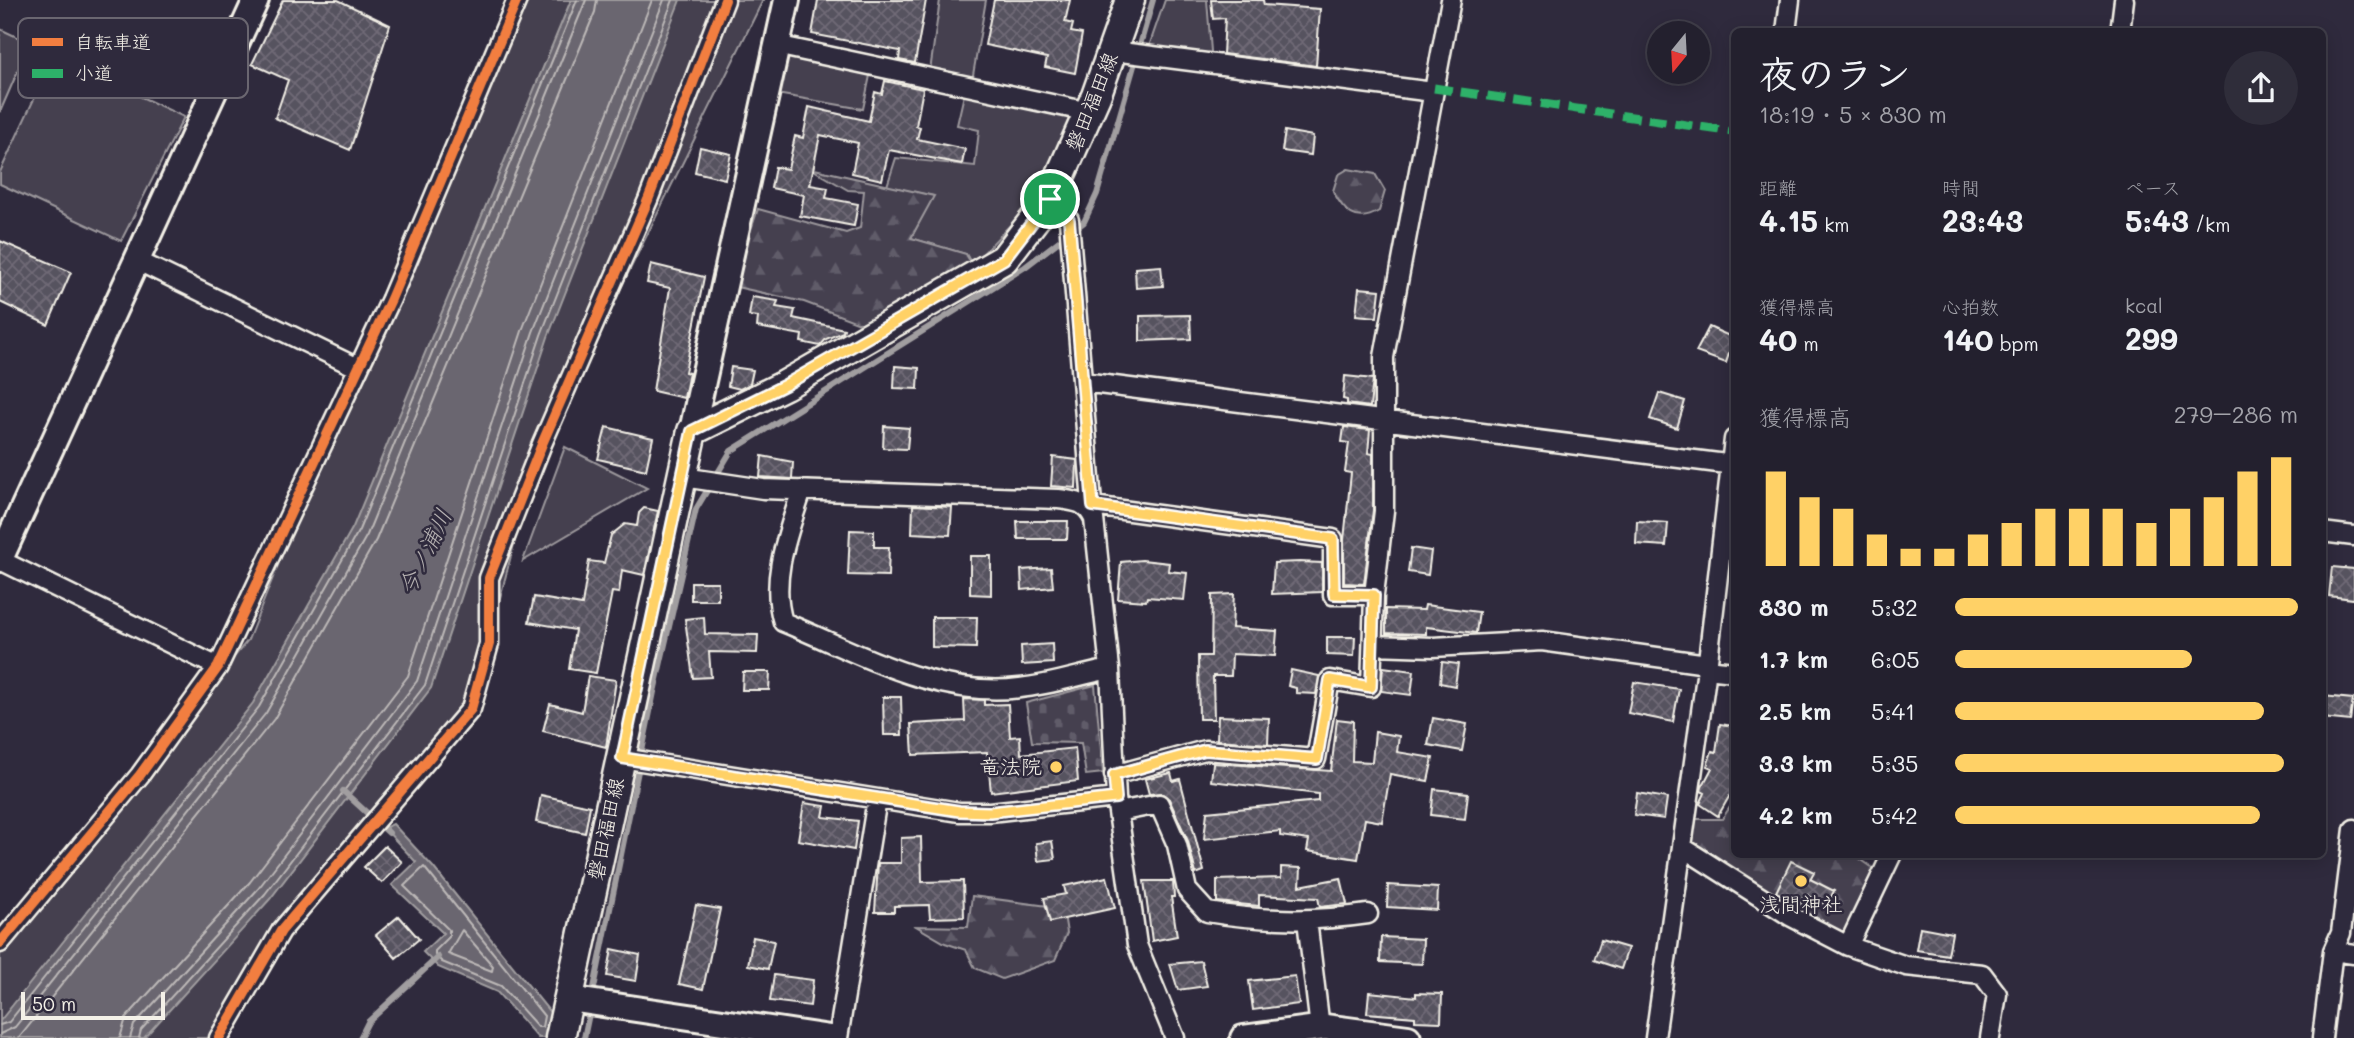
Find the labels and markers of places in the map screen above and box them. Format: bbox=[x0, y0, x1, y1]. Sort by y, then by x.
pin bbox=[1020, 169, 1080, 229]
place label: 竜法院 bbox=[979, 752, 1042, 779]
marker: 竜法院 bbox=[1048, 759, 1064, 775]
marker: 浅間神社 bbox=[1793, 873, 1809, 889]
place label: 浅間神社 bbox=[1759, 890, 1843, 917]

